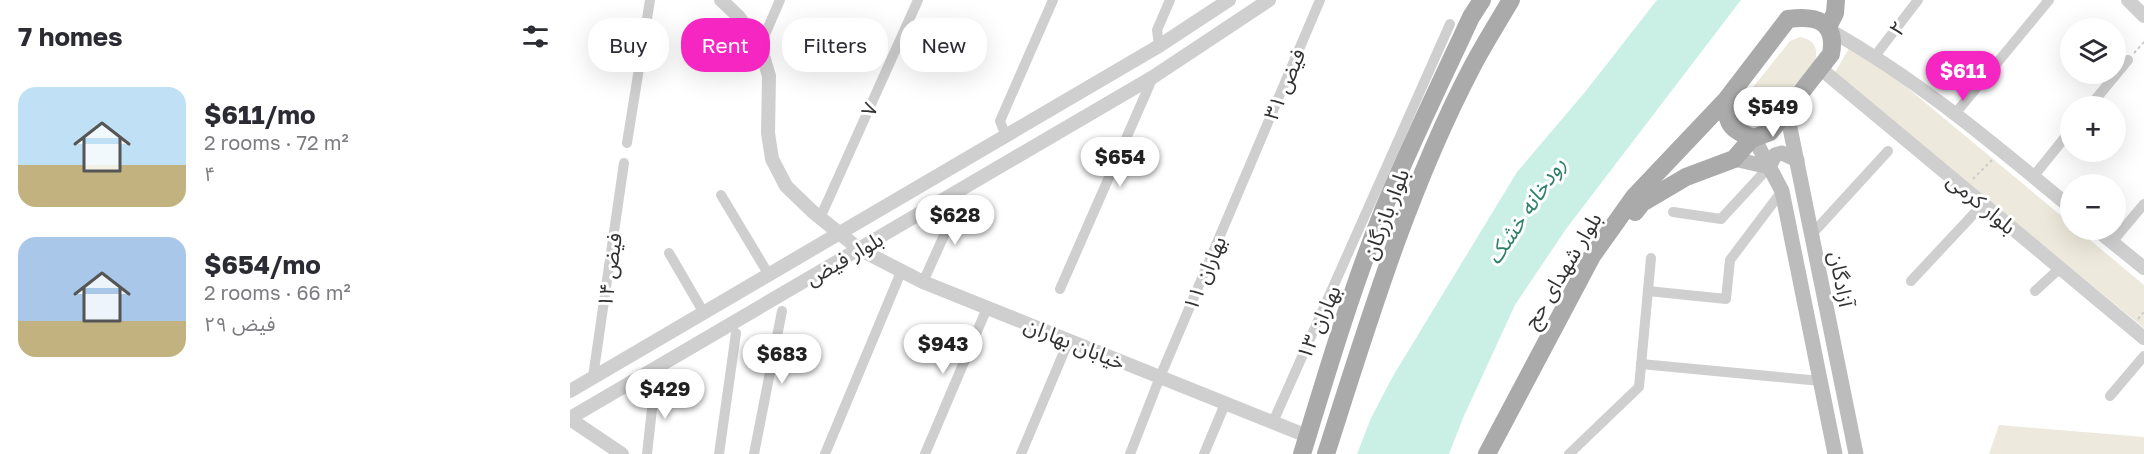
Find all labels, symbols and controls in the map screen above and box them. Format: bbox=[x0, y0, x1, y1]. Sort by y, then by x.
street label: ۲ bbox=[1883, 15, 1911, 41]
chip: Buy bbox=[588, 18, 669, 72]
chip: Rent bbox=[681, 18, 770, 72]
chip: Filters bbox=[782, 18, 888, 72]
chip: New bbox=[900, 18, 987, 72]
map controls bbox=[2060, 18, 2126, 240]
button: layers bbox=[2060, 18, 2126, 84]
icon: filters bbox=[519, 20, 552, 53]
text: 7 homes bbox=[18, 21, 123, 52]
street label: فیض ۳۱ bbox=[1257, 44, 1311, 124]
pin: $611 bbox=[1927, 51, 1999, 102]
text: $611 bbox=[1940, 58, 1986, 82]
pin: $549 bbox=[1737, 87, 1809, 138]
text: $549 bbox=[1748, 94, 1798, 118]
button: + bbox=[2060, 96, 2126, 162]
street label: ۷ bbox=[855, 98, 883, 120]
text: $611/mo bbox=[204, 99, 316, 130]
icon: home bbox=[66, 111, 138, 183]
text: 2 rooms · 72 m² bbox=[204, 130, 349, 154]
pin: $654 bbox=[1084, 137, 1156, 188]
text: $654 bbox=[1095, 144, 1145, 168]
water label: رودخانه خشک bbox=[1479, 151, 1571, 269]
text: ۴ bbox=[204, 161, 215, 185]
street label: بلوار بازرگان bbox=[1356, 165, 1414, 263]
street label: بلوار کرمی bbox=[1942, 167, 2022, 239]
button: − bbox=[2060, 174, 2126, 240]
pin: $628 bbox=[919, 195, 991, 246]
text: $628 bbox=[929, 202, 981, 226]
street label: بلوار شهدای حج bbox=[1517, 207, 1609, 334]
street label: بلوار فیض bbox=[801, 225, 887, 291]
street label: فیض ۱۴ bbox=[591, 231, 627, 309]
street label: بهاران ۱۱ bbox=[1177, 232, 1231, 314]
text: $654/mo bbox=[204, 249, 321, 280]
street label: آزادگان bbox=[1824, 249, 1860, 310]
icon: home bbox=[66, 261, 138, 333]
text: 2 rooms · 66 m² bbox=[204, 280, 351, 304]
street label: بهاران ۱۳ bbox=[1290, 281, 1346, 363]
text: فیض ۲۹ bbox=[204, 311, 275, 335]
street label: خیابان بهاران bbox=[1021, 311, 1129, 375]
pin: $943 bbox=[907, 324, 979, 375]
text: $943 bbox=[918, 331, 968, 355]
pin: $683 bbox=[746, 334, 818, 385]
text: $683 bbox=[756, 341, 808, 365]
pin: $429 bbox=[629, 369, 701, 420]
text: $429 bbox=[640, 376, 690, 400]

